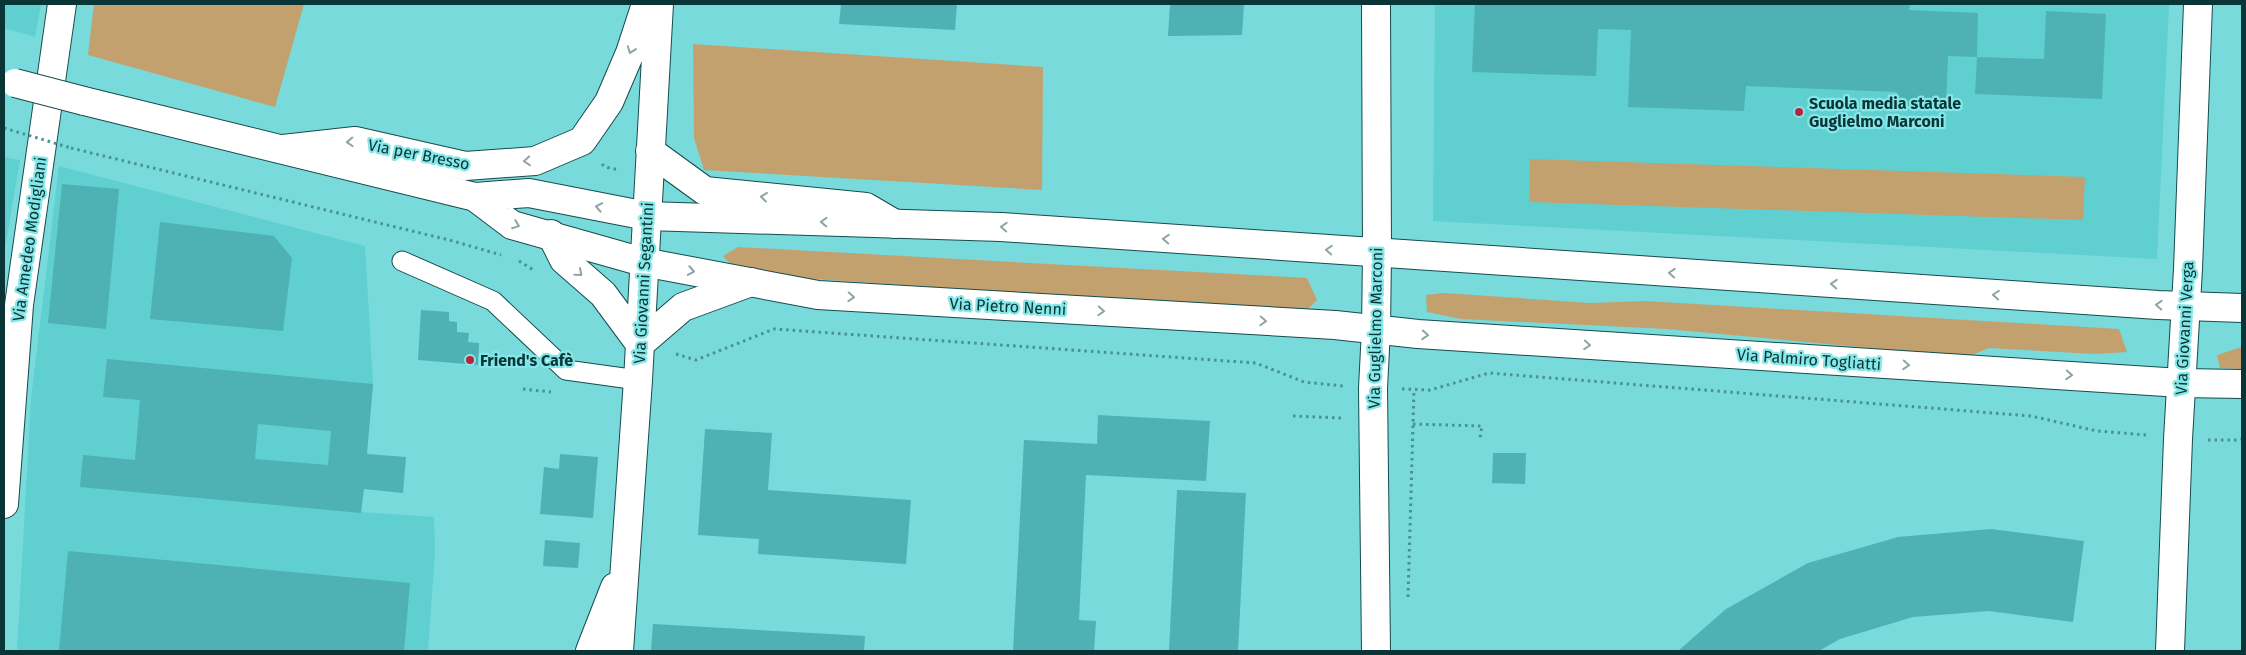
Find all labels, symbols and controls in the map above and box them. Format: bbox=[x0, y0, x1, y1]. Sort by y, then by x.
one-way arrow bbox=[627, 45, 637, 54]
place label: Scuola media statale Guglielmo Marconi bbox=[1809, 94, 1961, 131]
marker: Scuola media statale Guglielmo Marconi bbox=[1793, 106, 1805, 118]
street label: Via per Bresso bbox=[366, 135, 471, 174]
one-way arrow bbox=[346, 137, 354, 148]
one-way arrow bbox=[523, 155, 531, 166]
street label: Via Amedeo Modigliani bbox=[9, 156, 50, 322]
one-way arrow bbox=[759, 192, 767, 203]
one-way arrow bbox=[594, 202, 603, 212]
street label: Via Giovanni Segantini bbox=[630, 202, 657, 364]
one-way arrow bbox=[820, 216, 828, 227]
one-way arrow bbox=[511, 219, 519, 229]
one-way arrow bbox=[1000, 222, 1008, 233]
one-way arrow bbox=[1162, 233, 1170, 244]
one-way arrow bbox=[1324, 245, 1332, 256]
street label: Via Guglielmo Marconi bbox=[1365, 247, 1386, 409]
street label: Via Giovanni Verga bbox=[2172, 261, 2197, 395]
one-way arrow bbox=[686, 266, 695, 276]
one-way arrow bbox=[573, 267, 582, 276]
one-way arrow bbox=[1668, 268, 1676, 279]
one-way arrow bbox=[1830, 278, 1838, 289]
one-way arrow bbox=[1992, 289, 2000, 300]
one-way arrow bbox=[847, 291, 855, 302]
street label: Via Pietro Nenni bbox=[949, 294, 1067, 319]
one-way arrow bbox=[2154, 300, 2162, 311]
one-way arrow bbox=[1097, 306, 1105, 317]
one-way arrow bbox=[1259, 316, 1267, 327]
one-way arrow bbox=[1421, 329, 1429, 340]
one-way arrow bbox=[1583, 339, 1591, 350]
street label: Via Palmiro Togliatti bbox=[1736, 345, 1882, 374]
place label: Friend's Cafè bbox=[480, 351, 573, 370]
marker: Friend's Cafè bbox=[464, 354, 476, 366]
one-way arrow bbox=[1903, 360, 1911, 371]
one-way arrow bbox=[2065, 370, 2073, 381]

